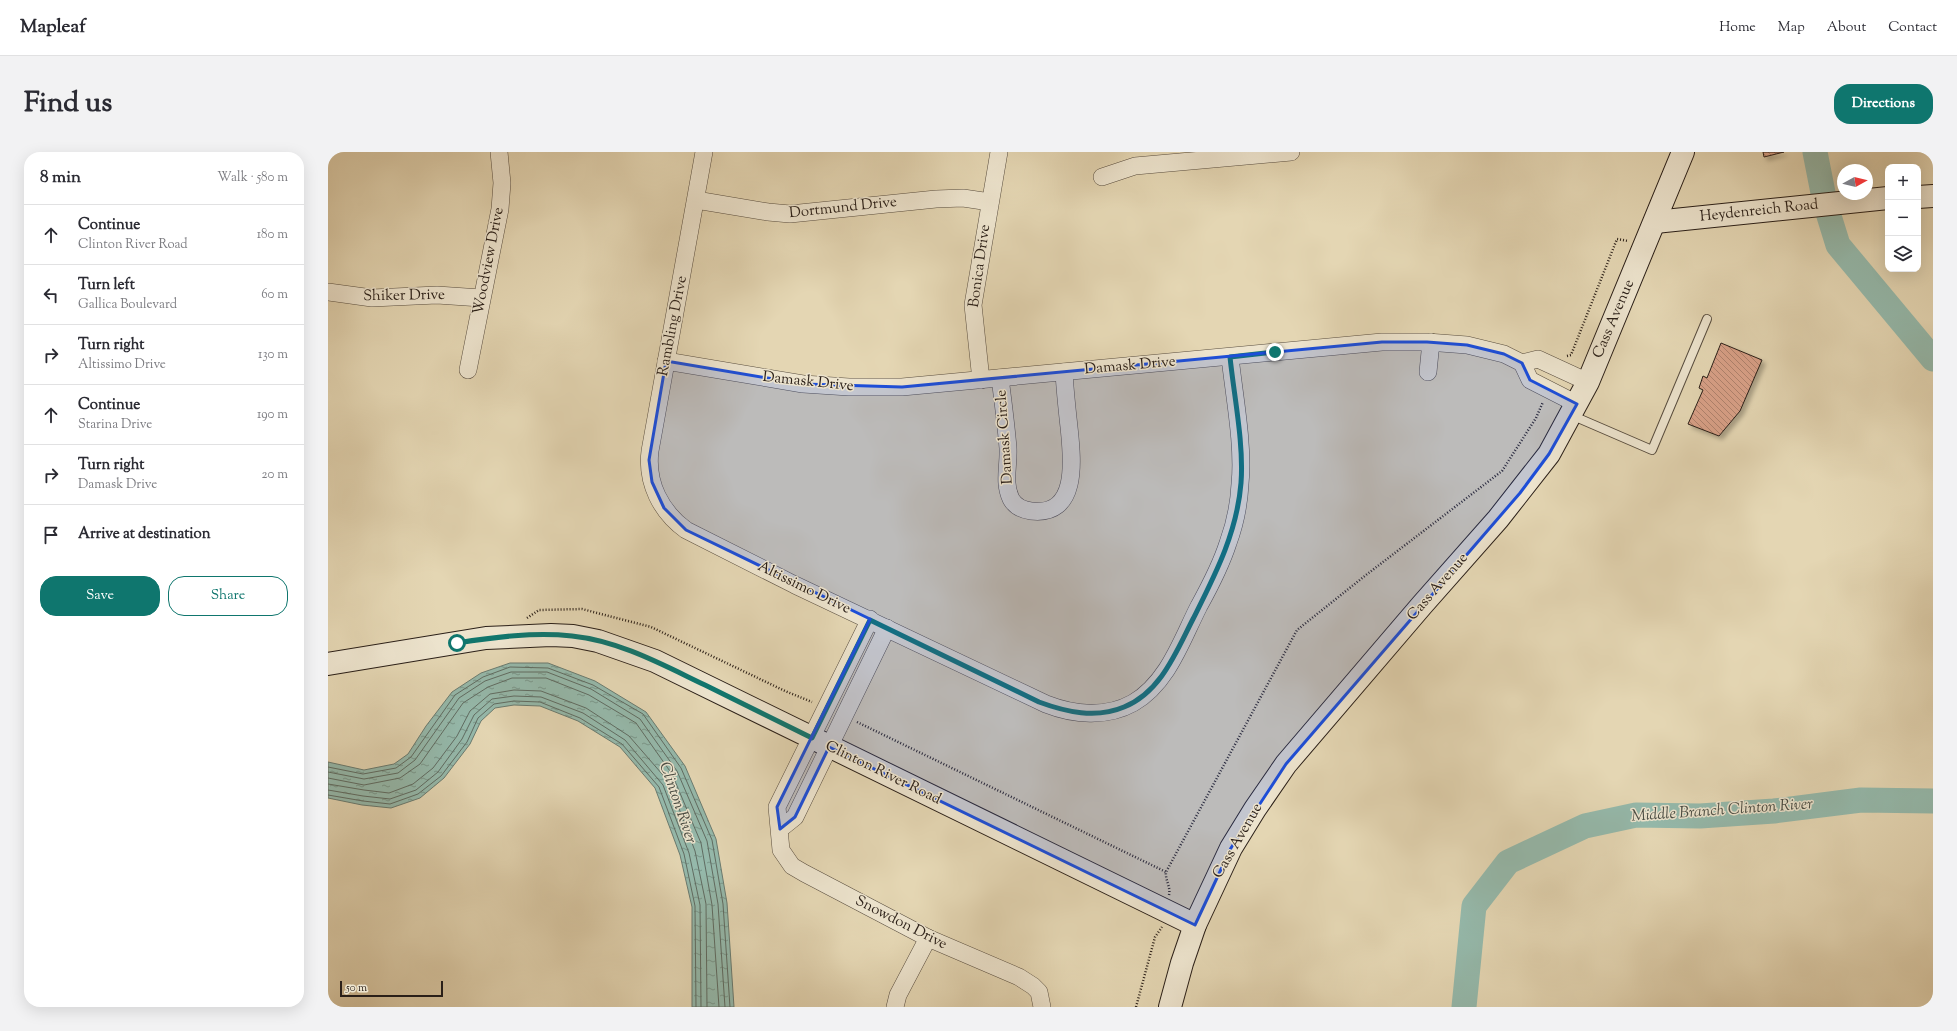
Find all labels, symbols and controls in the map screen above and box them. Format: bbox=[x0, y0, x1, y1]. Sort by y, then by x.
text: Mapleaf bbox=[20, 14, 86, 41]
text: Home bbox=[1719, 18, 1756, 38]
text: Map bbox=[1778, 18, 1805, 38]
text: About bbox=[1827, 18, 1866, 38]
text: Contact bbox=[1888, 18, 1937, 38]
text: Find us bbox=[24, 84, 112, 124]
button: Directions bbox=[1834, 84, 1933, 124]
north arrow bbox=[1837, 164, 1873, 200]
map controls bbox=[1885, 164, 1921, 272]
button: + bbox=[1885, 164, 1921, 200]
text: 8 min bbox=[40, 166, 81, 190]
text: Walk · 580 m bbox=[217, 169, 288, 187]
street label: Dortmund Drive bbox=[788, 192, 898, 224]
street label: Heydenreich Road bbox=[1699, 194, 1820, 228]
button: − bbox=[1885, 200, 1921, 236]
street label: Woodview Drive bbox=[468, 205, 510, 317]
text: Continue bbox=[78, 215, 140, 236]
street label: Bonica Drive bbox=[964, 223, 996, 309]
icon: ahead bbox=[40, 224, 62, 246]
text: 180 m bbox=[257, 226, 288, 244]
text: Clinton River Road bbox=[78, 236, 188, 254]
button: layers bbox=[1885, 236, 1921, 272]
street label: Rambling Drive bbox=[653, 274, 693, 378]
text: Turn left bbox=[78, 275, 135, 296]
street label: Cass Avenue bbox=[1588, 276, 1640, 362]
icon: left bbox=[40, 284, 62, 306]
street label: Shiker Drive bbox=[363, 285, 445, 307]
text: 60 m bbox=[261, 286, 288, 304]
text: Gallica Boulevard bbox=[78, 296, 177, 314]
text: Turn right bbox=[78, 335, 144, 356]
route end bbox=[1266, 343, 1284, 361]
icon: right bbox=[40, 344, 62, 366]
text: 130 m bbox=[258, 346, 288, 364]
street label: Damask Drive bbox=[1084, 352, 1176, 380]
text: Altissimo Drive bbox=[78, 356, 166, 374]
street label: Damask Drive bbox=[761, 367, 855, 397]
street label: Damask Circle bbox=[991, 389, 1019, 485]
text: Continue bbox=[78, 395, 140, 416]
icon: ahead bbox=[40, 404, 62, 426]
text: 190 m bbox=[257, 406, 288, 424]
text: Starina Drive bbox=[78, 416, 152, 434]
text: Turn right bbox=[78, 455, 144, 476]
icon: right bbox=[40, 464, 62, 486]
text: 20 m bbox=[262, 466, 288, 484]
text: Damask Drive bbox=[78, 476, 157, 494]
icon: arrive bbox=[40, 524, 62, 546]
text: Arrive at destination bbox=[78, 524, 211, 545]
street label: Cass Avenue bbox=[1403, 548, 1473, 626]
street label: Altissimo Drive bbox=[754, 556, 854, 620]
button: Save bbox=[40, 576, 160, 616]
button: Share bbox=[168, 576, 288, 616]
route start bbox=[448, 634, 466, 652]
street label: Clinton River Road bbox=[822, 736, 945, 810]
water label: Clinton River bbox=[652, 759, 702, 847]
water label: Middle Branch Clinton River bbox=[1630, 793, 1814, 829]
street label: Cass Avenue bbox=[1208, 799, 1268, 883]
street label: Snowdon Drive bbox=[851, 891, 951, 955]
scale bar bbox=[340, 979, 443, 998]
text: 50 m bbox=[346, 980, 367, 996]

